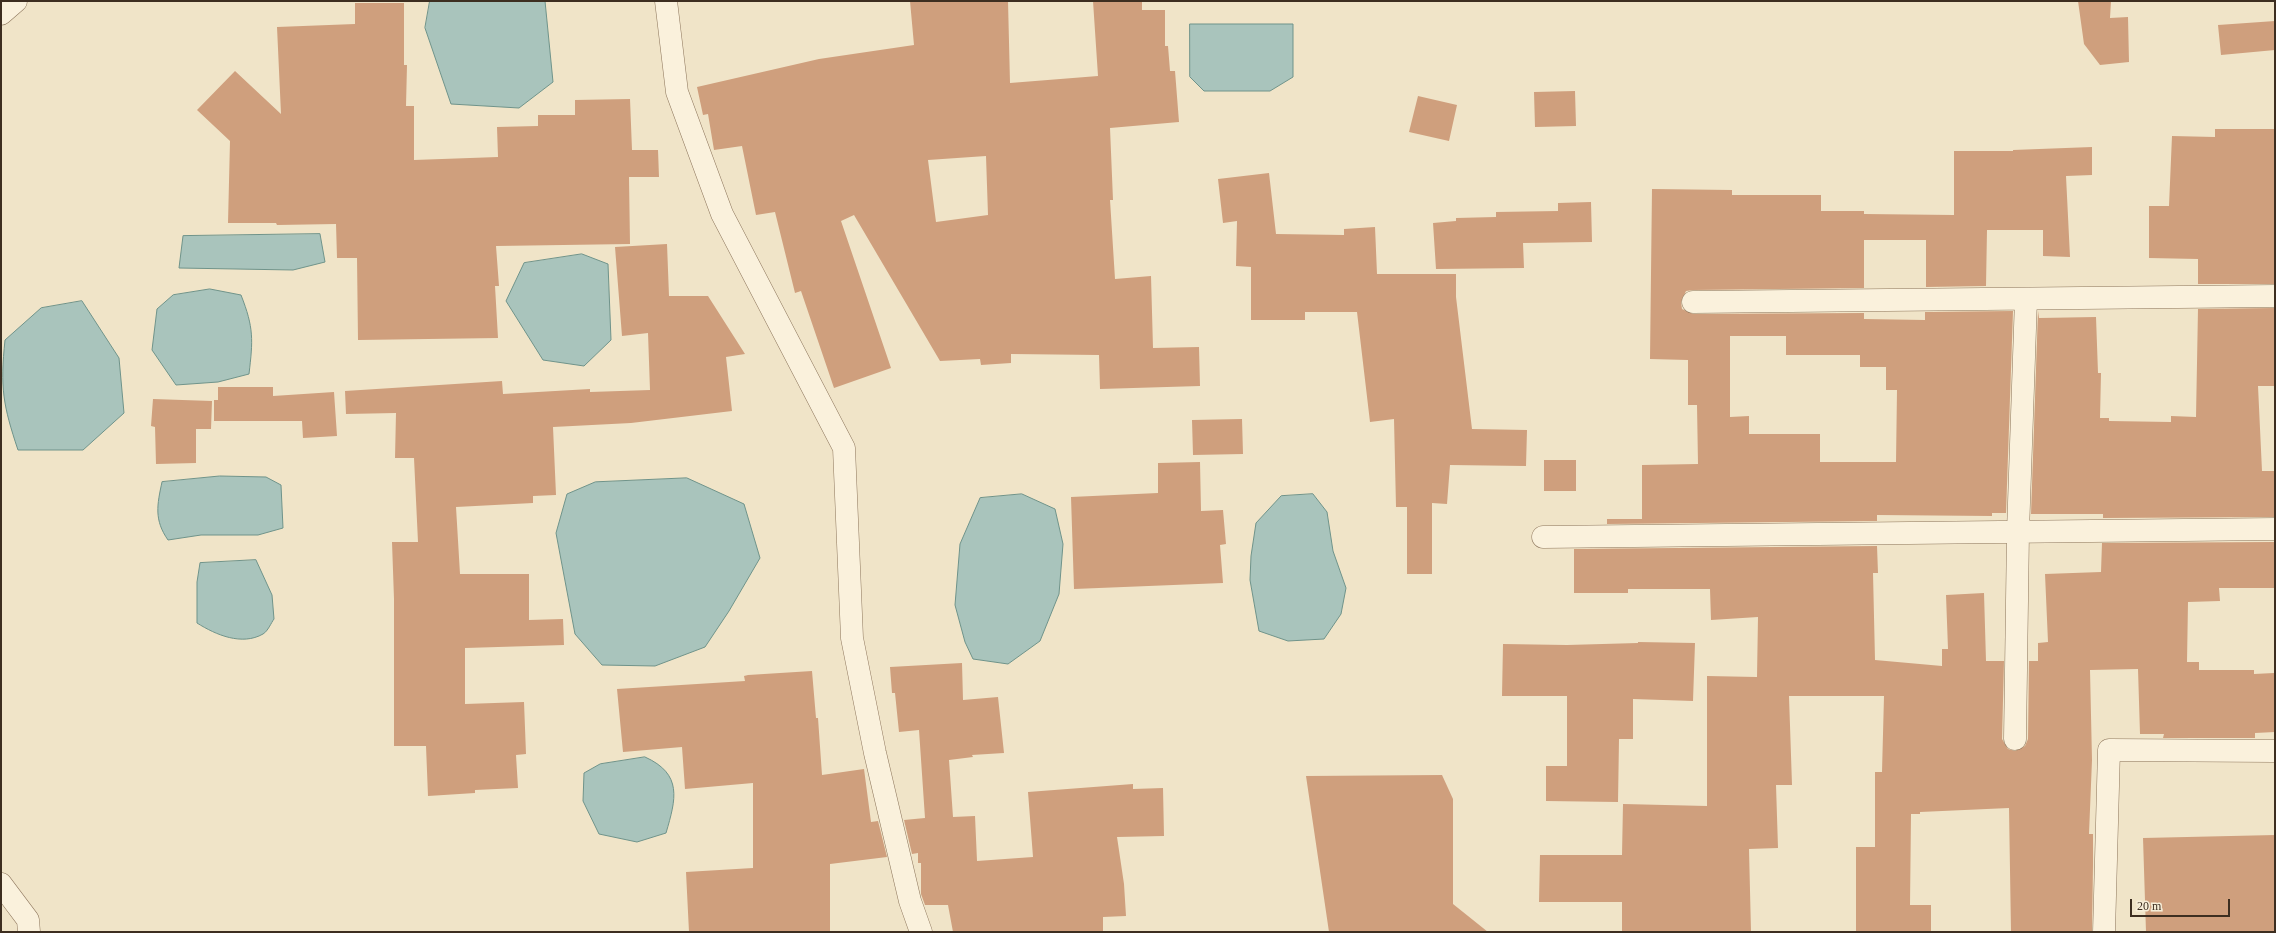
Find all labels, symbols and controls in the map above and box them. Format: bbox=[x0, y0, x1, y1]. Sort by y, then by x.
scale bar bbox=[2132, 891, 2232, 917]
text: 20 m bbox=[2137, 899, 2161, 913]

